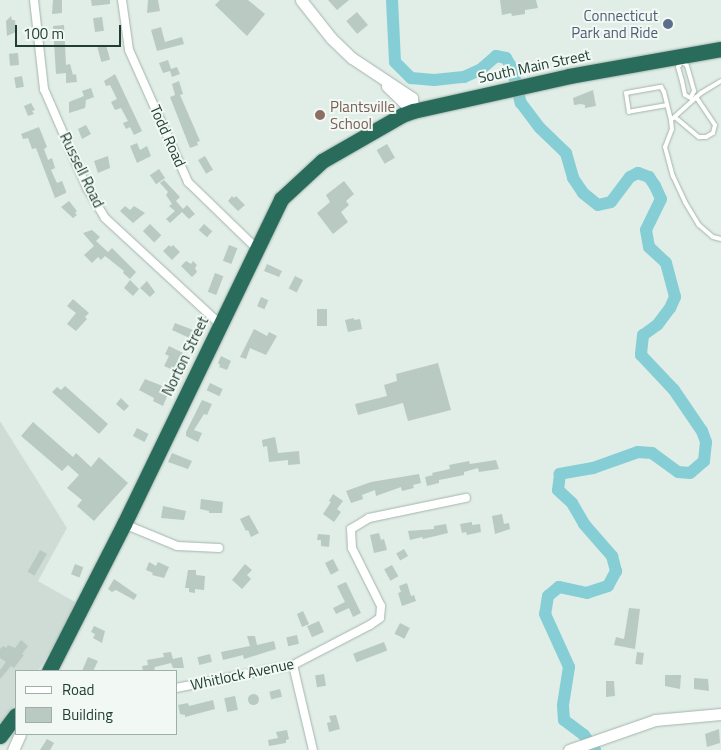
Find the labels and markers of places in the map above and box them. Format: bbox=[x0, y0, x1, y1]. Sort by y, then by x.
place label: Connecticut Park and Ride bbox=[571, 6, 658, 41]
marker: Connecticut Park and Ride bbox=[662, 18, 674, 30]
place label: Plantsville School bbox=[330, 97, 395, 132]
marker: Plantsville School bbox=[314, 109, 326, 121]

